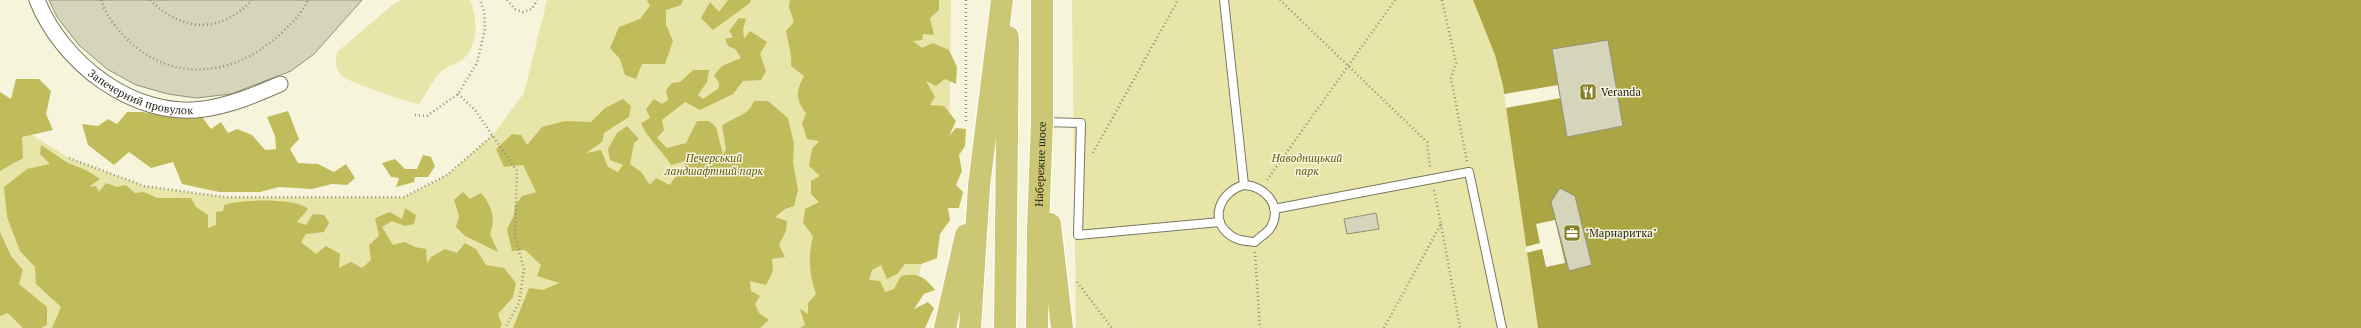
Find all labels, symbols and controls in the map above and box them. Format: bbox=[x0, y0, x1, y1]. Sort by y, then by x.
street label: Запечерний провулок bbox=[85, 66, 193, 117]
restaurant icon: Veranda bbox=[1578, 82, 1598, 102]
place label: Veranda bbox=[1601, 85, 1641, 99]
street label: Набережне шосе bbox=[1032, 121, 1049, 207]
park label: Печерський ландшафтний парк bbox=[664, 151, 764, 178]
park label: Наводницький парк bbox=[1271, 151, 1342, 178]
office icon: "Марнаритка" bbox=[1562, 223, 1582, 243]
place label: "Марнаритка" bbox=[1585, 226, 1657, 240]

